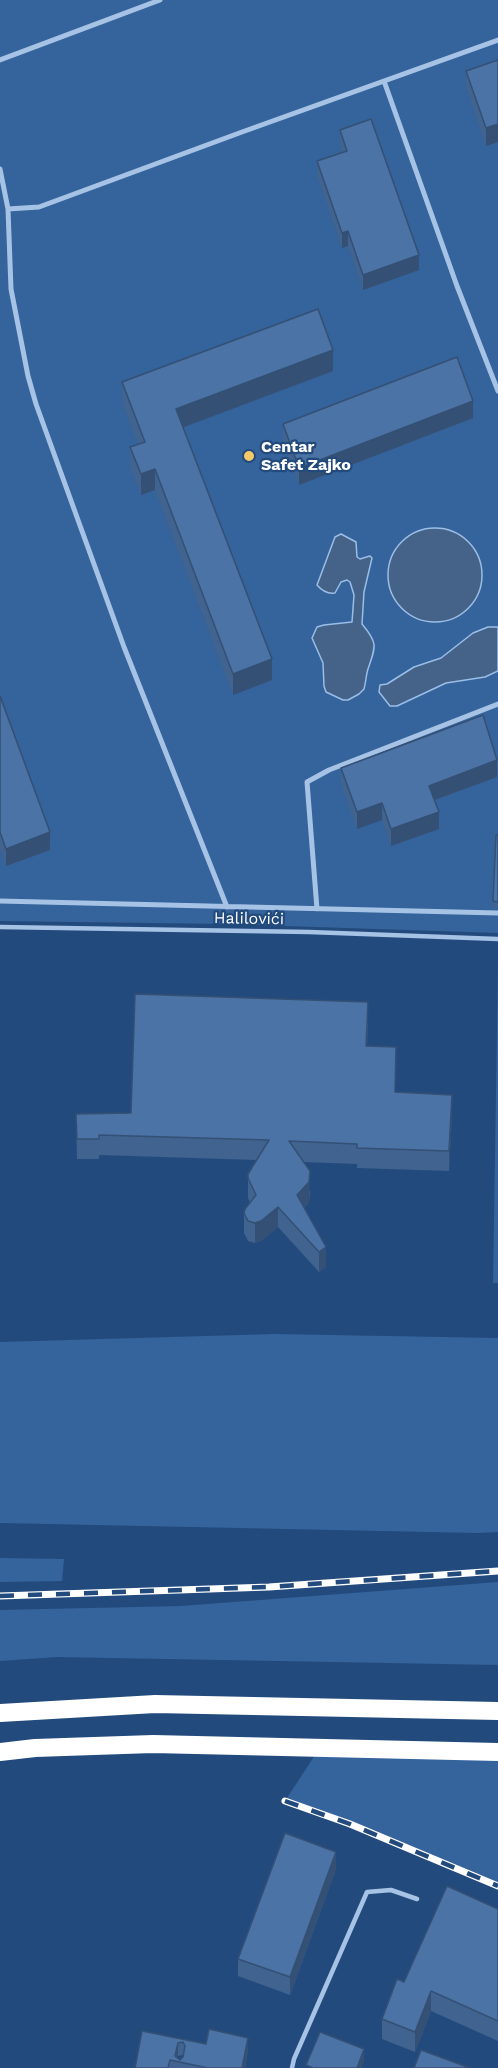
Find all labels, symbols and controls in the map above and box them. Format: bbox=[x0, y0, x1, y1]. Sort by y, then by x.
place label: Centar Safet Zajko bbox=[261, 437, 351, 475]
marker: Centar Safet Zajko bbox=[242, 449, 256, 463]
street label: Halilovići bbox=[214, 909, 284, 929]

